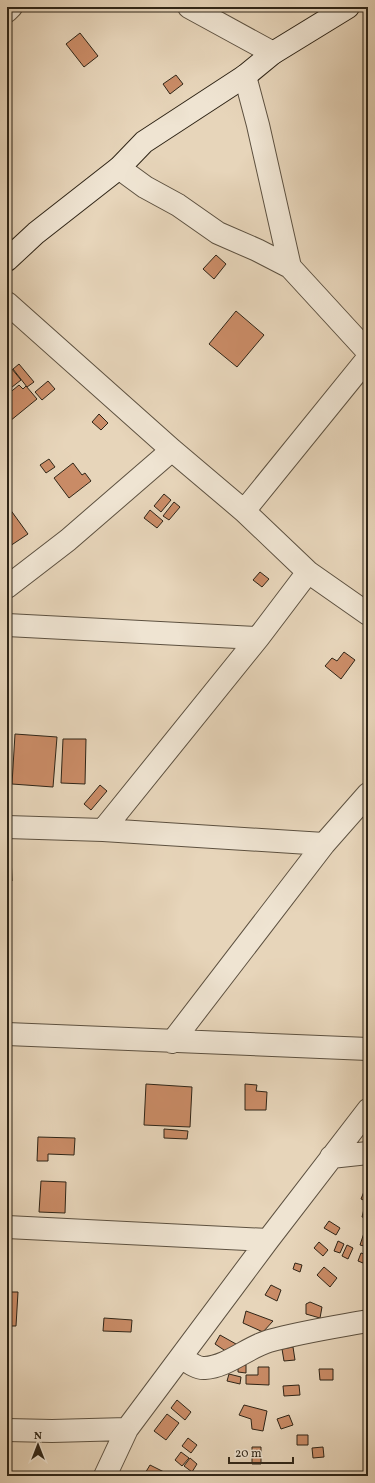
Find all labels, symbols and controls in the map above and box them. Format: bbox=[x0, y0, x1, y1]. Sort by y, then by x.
north arrow bbox=[18, 1425, 58, 1465]
text: N bbox=[34, 1429, 42, 1444]
scale bar bbox=[229, 1439, 293, 1465]
text: 20 m bbox=[235, 1446, 262, 1462]

